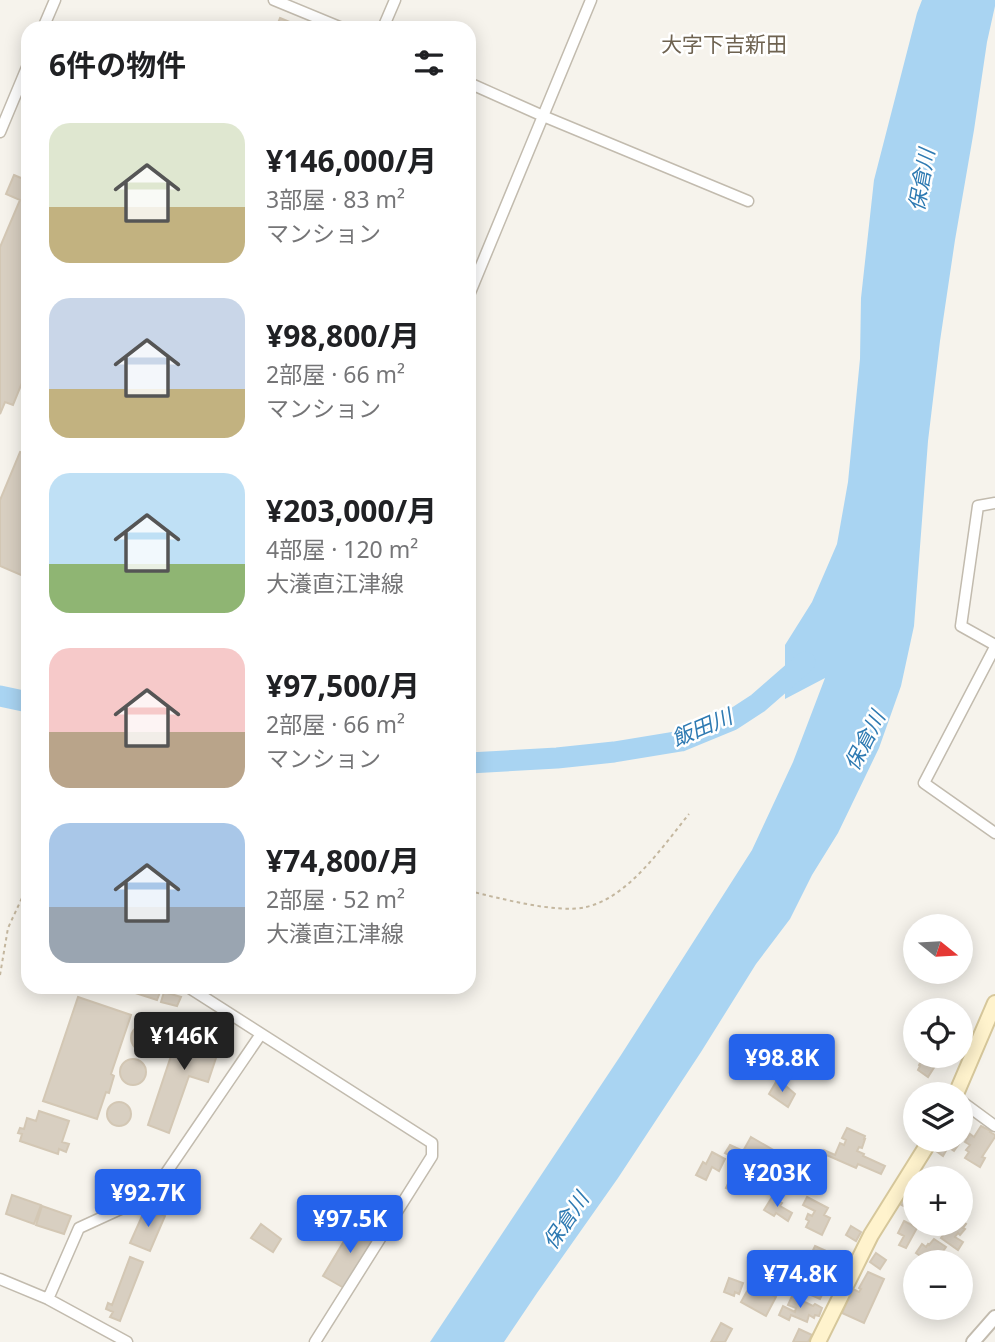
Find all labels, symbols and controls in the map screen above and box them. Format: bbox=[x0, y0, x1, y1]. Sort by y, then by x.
district label: 大字下吉新田 bbox=[661, 30, 787, 58]
text: 6件の物件 bbox=[49, 44, 186, 85]
icon: filters bbox=[410, 44, 448, 82]
text: ¥146,000/月 bbox=[266, 140, 437, 181]
water label: 保倉川 bbox=[902, 144, 941, 213]
icon: home bbox=[105, 151, 189, 235]
text: 3部屋 · 83 m² bbox=[266, 183, 405, 215]
text: マンション bbox=[266, 217, 381, 249]
text: ¥98,800/月 bbox=[266, 315, 420, 356]
icon: home bbox=[105, 326, 189, 410]
text: 2部屋 · 66 m² bbox=[266, 358, 405, 390]
text: マンション bbox=[266, 392, 381, 424]
text: ¥203,000/月 bbox=[266, 490, 437, 531]
icon: home bbox=[105, 501, 189, 585]
text: 4部屋 · 120 m² bbox=[266, 533, 418, 565]
text: 大瀁直江津線 bbox=[266, 567, 404, 599]
text: ¥97,500/月 bbox=[266, 665, 420, 706]
icon: home bbox=[105, 676, 189, 760]
water label: 飯田川 bbox=[667, 701, 738, 752]
water label: 保倉川 bbox=[837, 704, 892, 775]
text: 2部屋 · 66 m² bbox=[266, 708, 405, 740]
text: マンション bbox=[266, 742, 381, 774]
text: ¥74,800/月 bbox=[266, 840, 420, 881]
icon: home bbox=[105, 851, 189, 935]
text: 2部屋 · 52 m² bbox=[266, 883, 405, 915]
north arrow bbox=[903, 914, 973, 984]
map controls bbox=[903, 914, 973, 1320]
text: 大瀁直江津線 bbox=[266, 917, 404, 949]
button: locate bbox=[903, 998, 973, 1068]
pin: ¥146K bbox=[135, 1012, 233, 1072]
text: ¥146K bbox=[150, 1019, 218, 1051]
pin: ¥98.8K bbox=[725, 1034, 839, 1094]
text: ¥98.8K bbox=[745, 1041, 819, 1073]
button: layers bbox=[903, 1082, 973, 1152]
pin: ¥203K bbox=[728, 1150, 826, 1209]
text: ¥203K bbox=[743, 1156, 811, 1188]
button: + bbox=[903, 1166, 973, 1236]
pin: ¥92.7K bbox=[91, 1170, 205, 1229]
text: ¥92.7K bbox=[111, 1176, 185, 1208]
water label: 保倉川 bbox=[536, 1185, 596, 1254]
pin: ¥97.5K bbox=[293, 1196, 407, 1255]
text: ¥97.5K bbox=[313, 1202, 387, 1234]
pin: ¥74.8K bbox=[743, 1250, 857, 1310]
button: − bbox=[903, 1250, 973, 1320]
text: ¥74.8K bbox=[763, 1257, 837, 1289]

